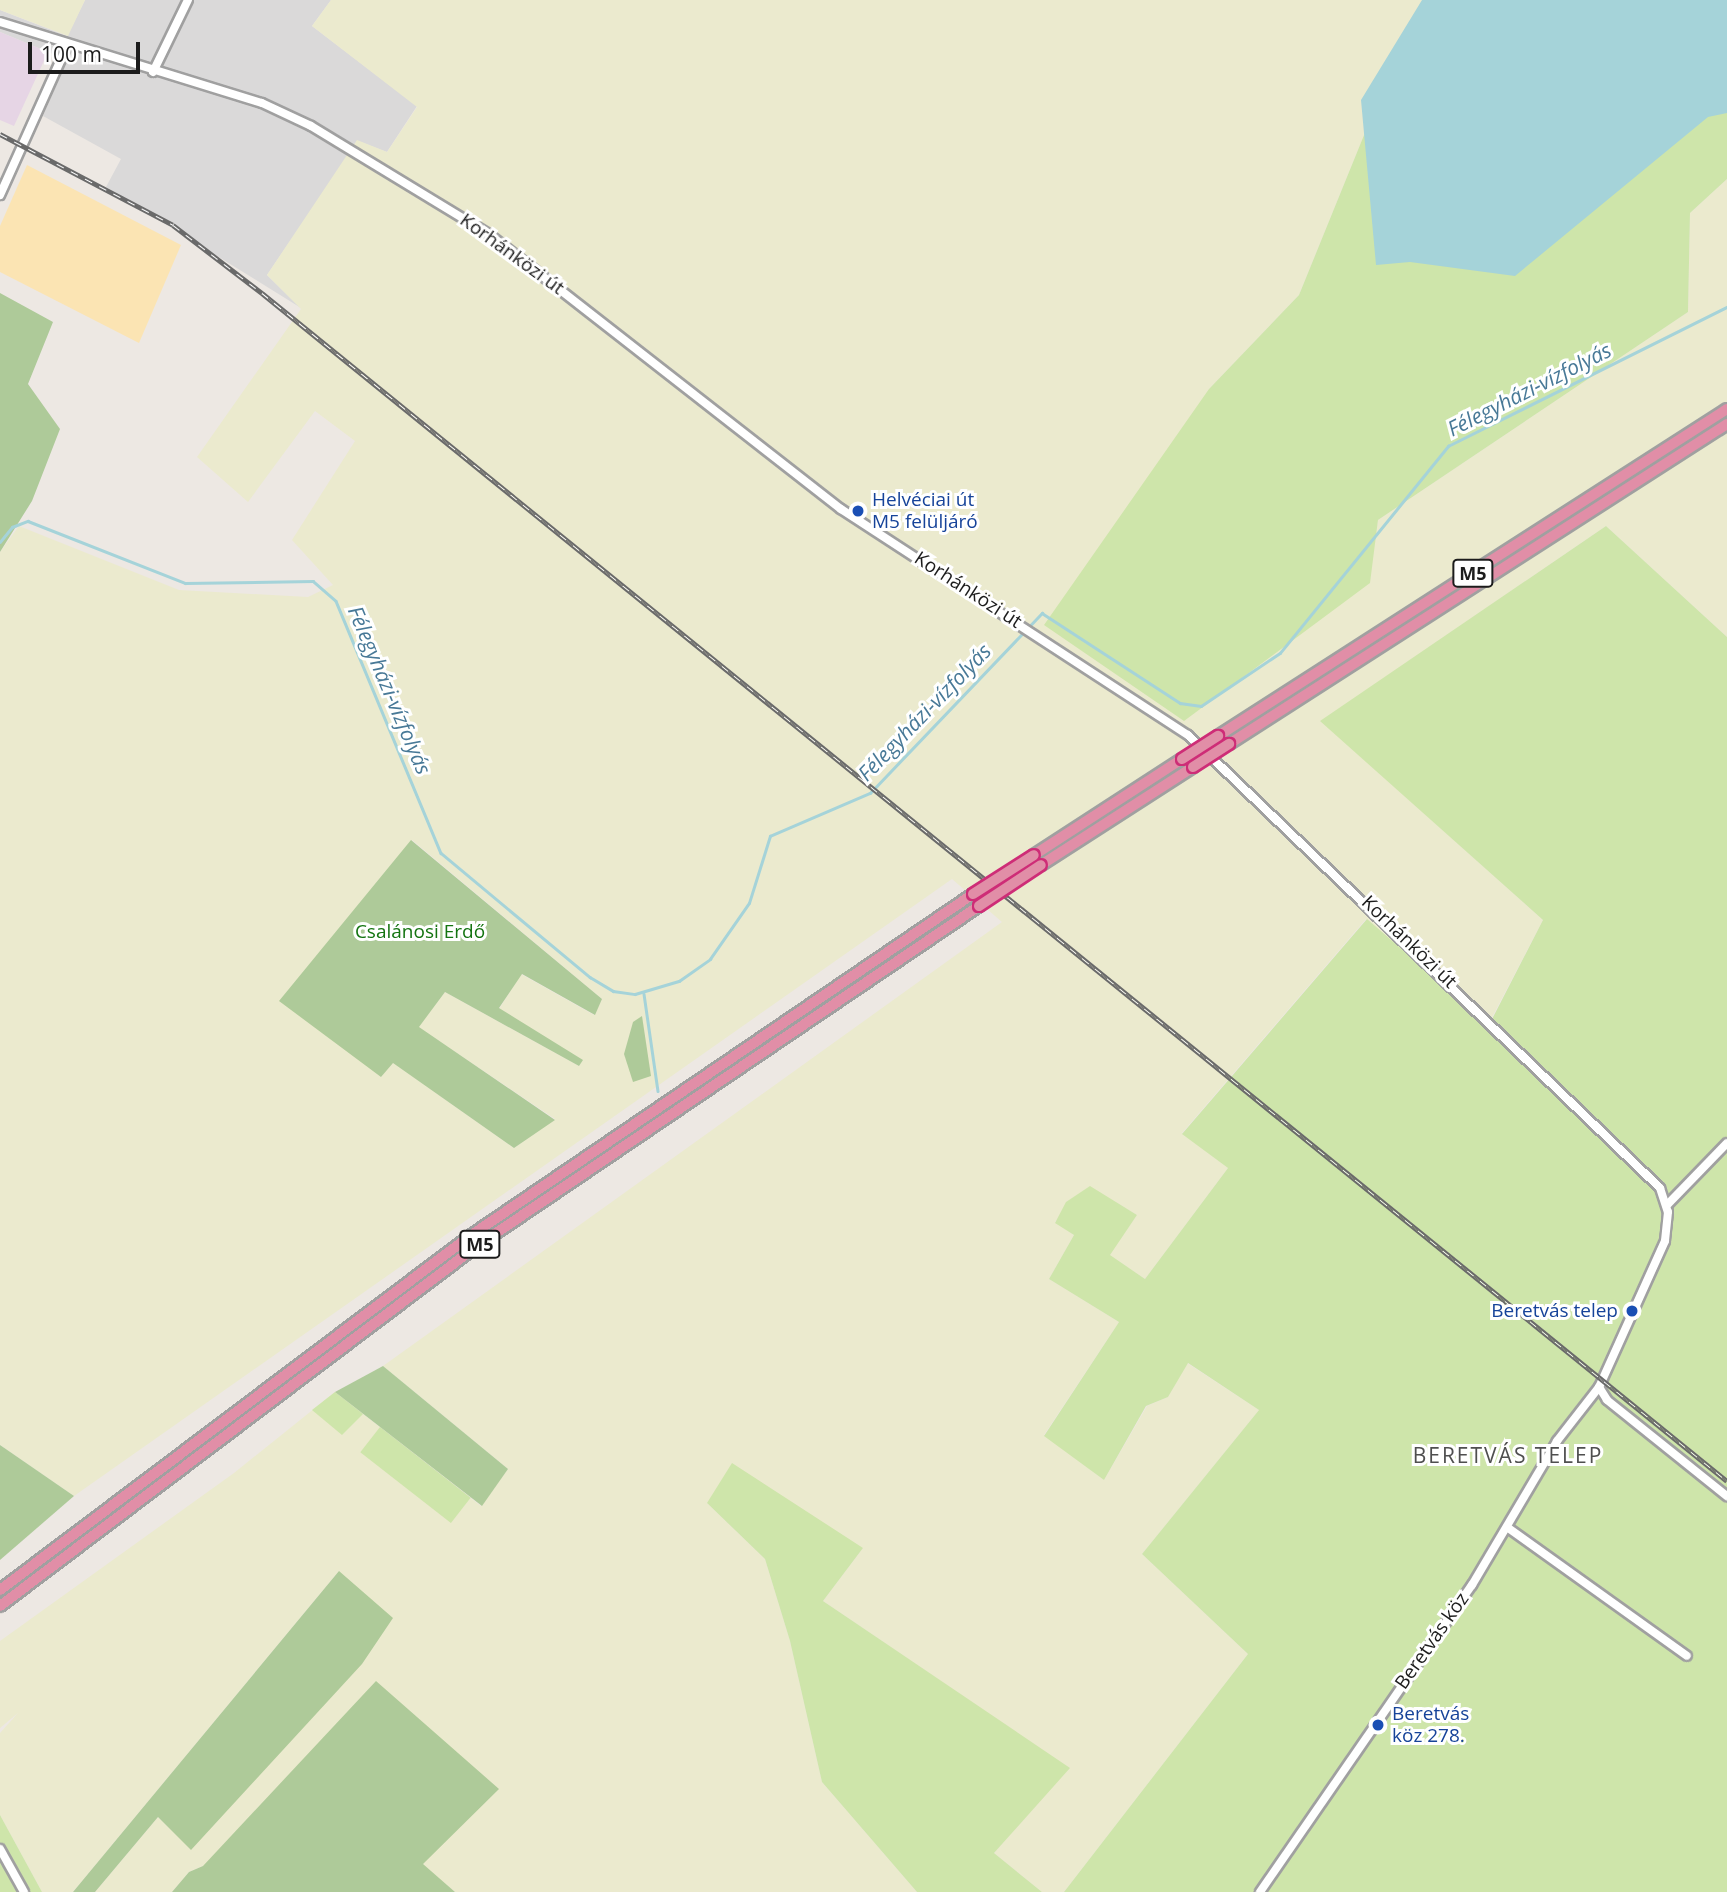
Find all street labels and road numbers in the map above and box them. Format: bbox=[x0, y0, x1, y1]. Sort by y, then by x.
street label: Korhánközi út bbox=[455, 209, 569, 299]
street label: Korhánközi út bbox=[910, 547, 1026, 633]
road number: M5 bbox=[1452, 558, 1494, 588]
street label: Korhánközi út bbox=[1357, 891, 1461, 993]
road number: M5 bbox=[459, 1230, 501, 1259]
street label: Beretvás köz bbox=[1390, 1588, 1474, 1694]

